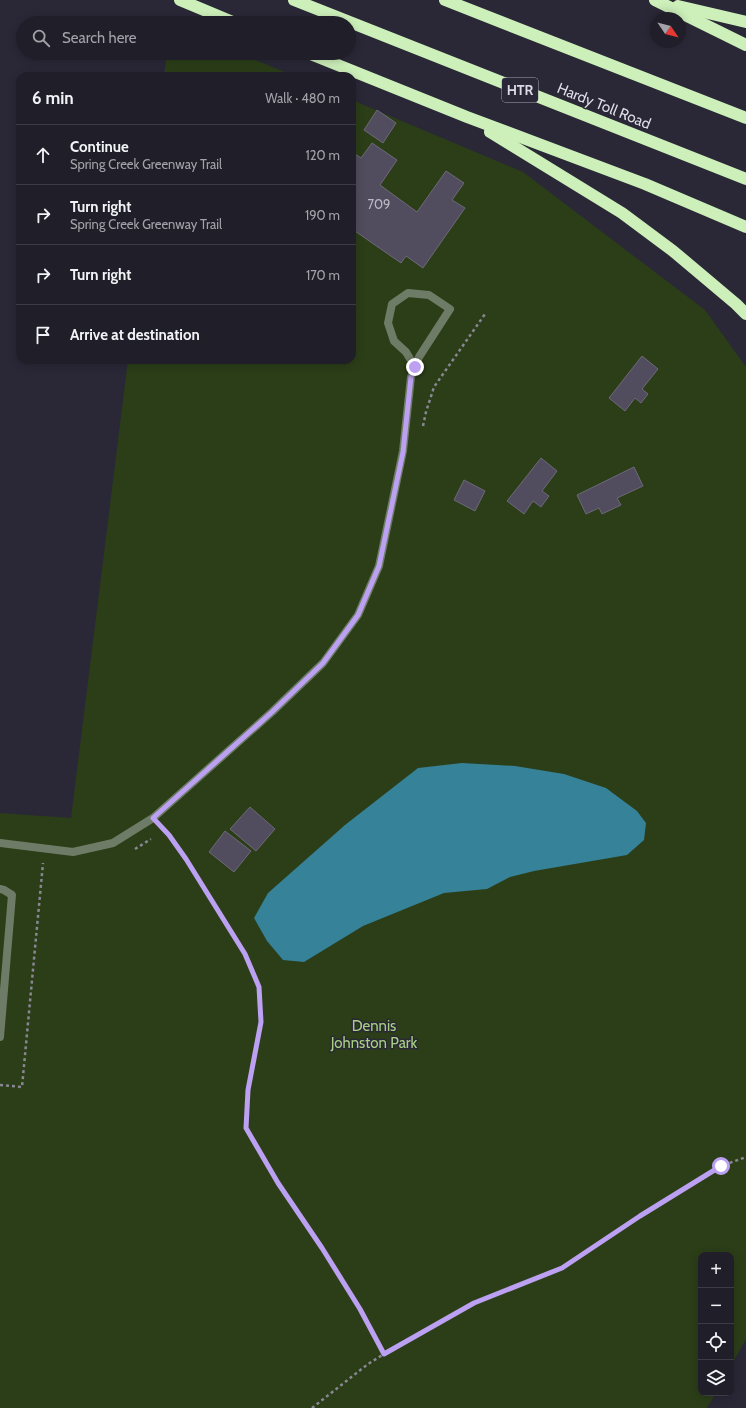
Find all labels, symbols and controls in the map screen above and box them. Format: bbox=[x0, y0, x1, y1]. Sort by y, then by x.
north arrow bbox=[650, 12, 686, 48]
search box bbox=[16, 16, 356, 60]
icon: search bbox=[30, 27, 52, 49]
text: Search here bbox=[62, 29, 137, 47]
road number: HTR bbox=[502, 78, 538, 102]
street label: Hardy Toll Road bbox=[554, 79, 654, 133]
text: 6 min bbox=[32, 88, 74, 108]
text: Walk · 480 m bbox=[265, 90, 340, 106]
text: Continue bbox=[70, 138, 129, 156]
icon: ahead bbox=[32, 144, 54, 166]
text: 120 m bbox=[306, 147, 340, 163]
text: Spring Creek Greenway Trail bbox=[70, 156, 222, 172]
house number: 709 bbox=[368, 196, 390, 212]
text: Turn right bbox=[70, 198, 131, 216]
icon: right bbox=[32, 204, 54, 226]
text: 190 m bbox=[305, 207, 340, 223]
text: Spring Creek Greenway Trail bbox=[70, 216, 222, 232]
icon: right bbox=[32, 264, 54, 286]
text: Turn right bbox=[70, 266, 131, 284]
text: 170 m bbox=[306, 267, 340, 283]
icon: arrive bbox=[32, 324, 54, 346]
text: Arrive at destination bbox=[70, 326, 200, 344]
route end bbox=[406, 358, 424, 376]
park label: Dennis Johnston Park bbox=[330, 1017, 418, 1052]
route start bbox=[712, 1157, 730, 1175]
map controls bbox=[698, 1252, 734, 1396]
button: + bbox=[698, 1252, 734, 1288]
button: − bbox=[698, 1288, 734, 1324]
button: locate bbox=[698, 1324, 734, 1360]
button: layers bbox=[698, 1360, 734, 1396]

